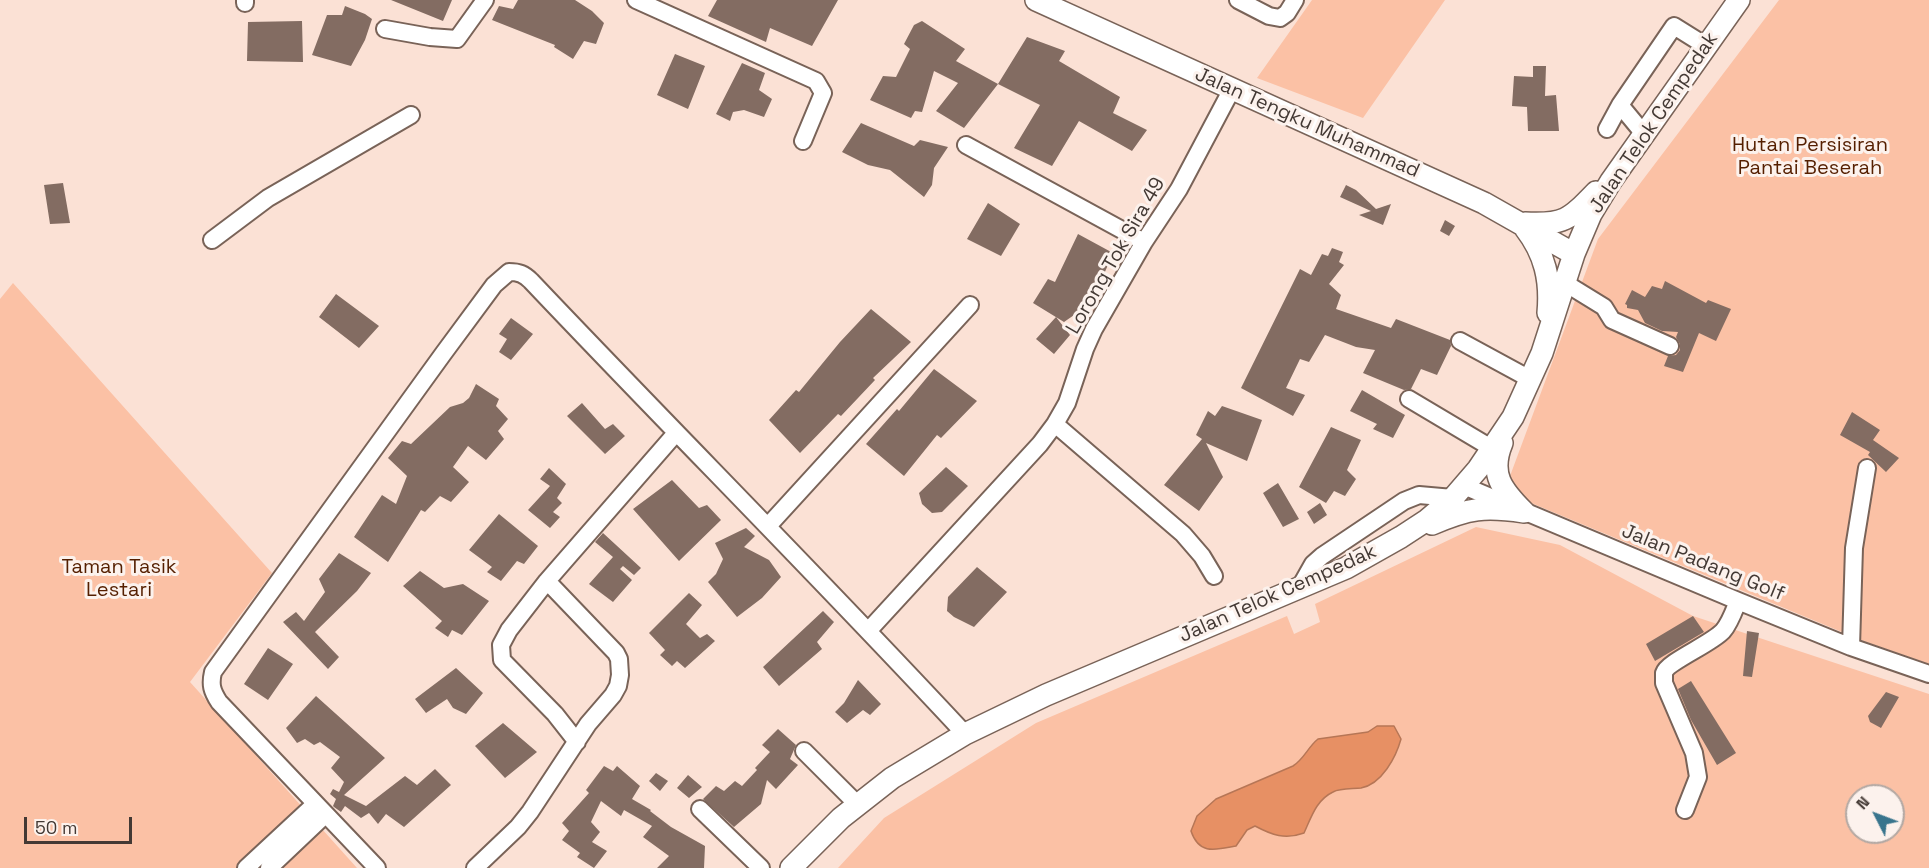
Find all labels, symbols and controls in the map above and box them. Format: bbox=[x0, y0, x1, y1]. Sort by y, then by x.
street label: Jalan Telok Cempedak bbox=[1584, 28, 1724, 218]
street label: Jalan Tengku Muhammad bbox=[1191, 63, 1423, 183]
park label: Hutan Persisiran Pantai Beserah bbox=[1732, 134, 1888, 181]
street label: Lorong Tok Sira 49 bbox=[1061, 173, 1171, 339]
street label: Jalan Padang Golf bbox=[1618, 519, 1788, 607]
street label: Jalan Telok Cempedak bbox=[1176, 540, 1380, 648]
park label: Taman Tasik Lestari bbox=[61, 556, 177, 603]
north arrow bbox=[1845, 784, 1905, 844]
text: N bbox=[1851, 792, 1874, 814]
scale bar bbox=[27, 805, 135, 843]
text: 50 m bbox=[35, 816, 77, 839]

